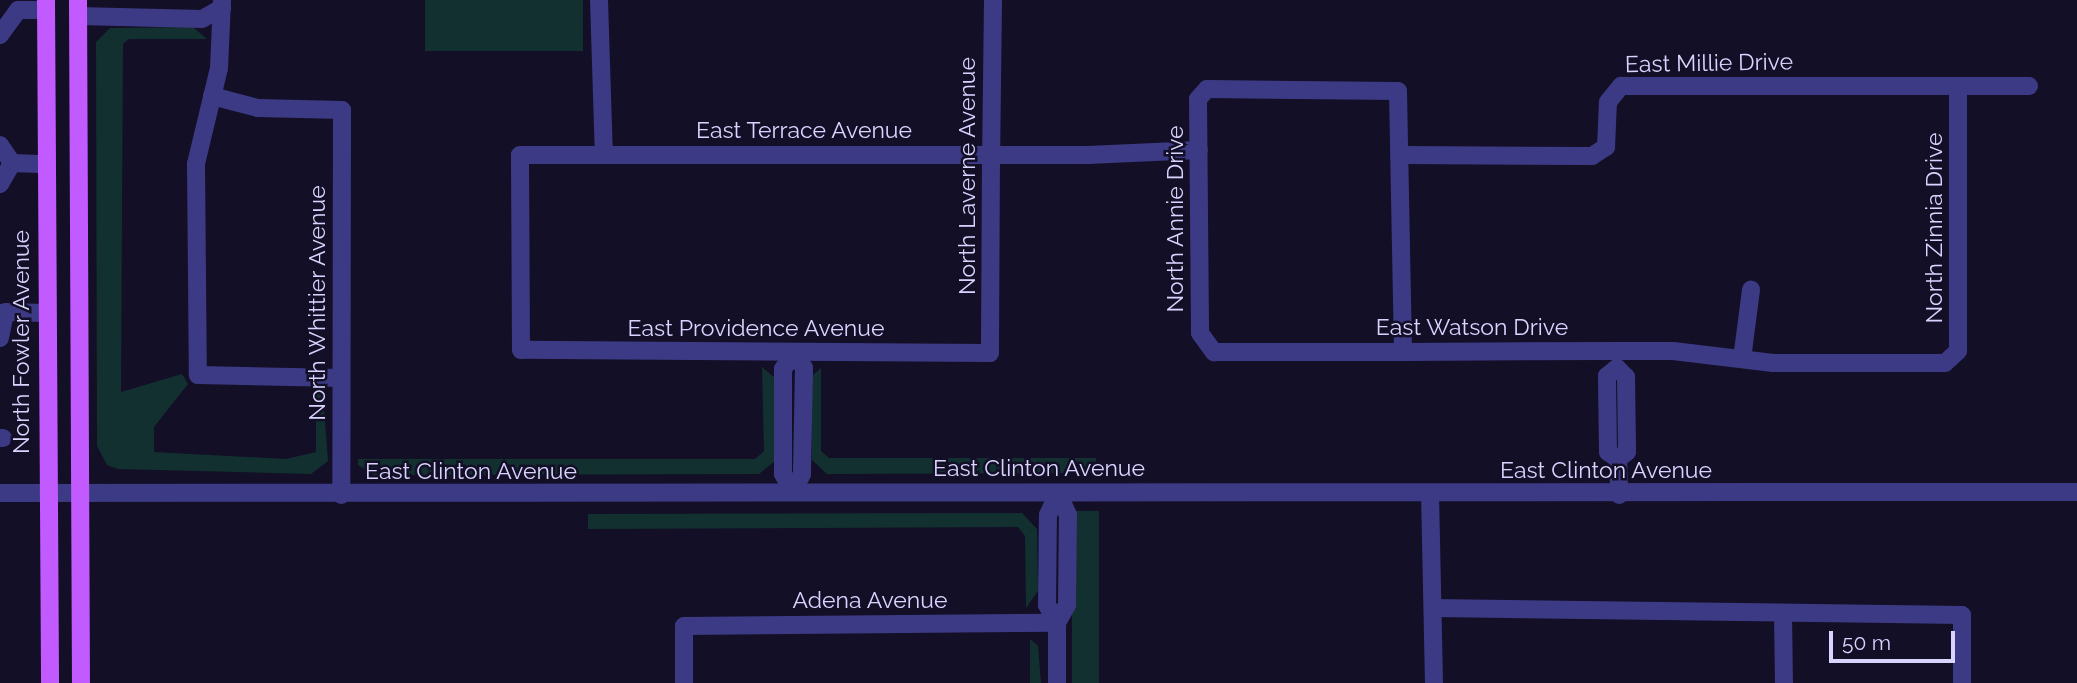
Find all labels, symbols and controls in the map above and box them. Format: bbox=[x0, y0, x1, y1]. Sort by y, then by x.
street label: East Millie Drive bbox=[1625, 48, 1793, 78]
street label: North Laverne Avenue bbox=[953, 57, 981, 295]
street label: East Terrace Avenue bbox=[695, 116, 913, 144]
street label: North Annie Drive bbox=[1161, 125, 1189, 313]
street label: North Zinnia Drive bbox=[1920, 133, 1948, 323]
street label: North Whittier Avenue bbox=[303, 184, 331, 422]
street label: North Fowler Avenue bbox=[7, 229, 35, 455]
street label: East Watson Drive bbox=[1375, 313, 1569, 341]
street label: East Providence Avenue bbox=[627, 314, 885, 342]
street label: East Clinton Avenue bbox=[933, 454, 1145, 482]
street label: East Clinton Avenue bbox=[1500, 456, 1712, 484]
street label: East Clinton Avenue bbox=[365, 457, 577, 485]
street label: Adena Avenue bbox=[792, 586, 948, 614]
scale bar bbox=[1832, 616, 1958, 660]
text: 50 m bbox=[1842, 630, 1891, 655]

